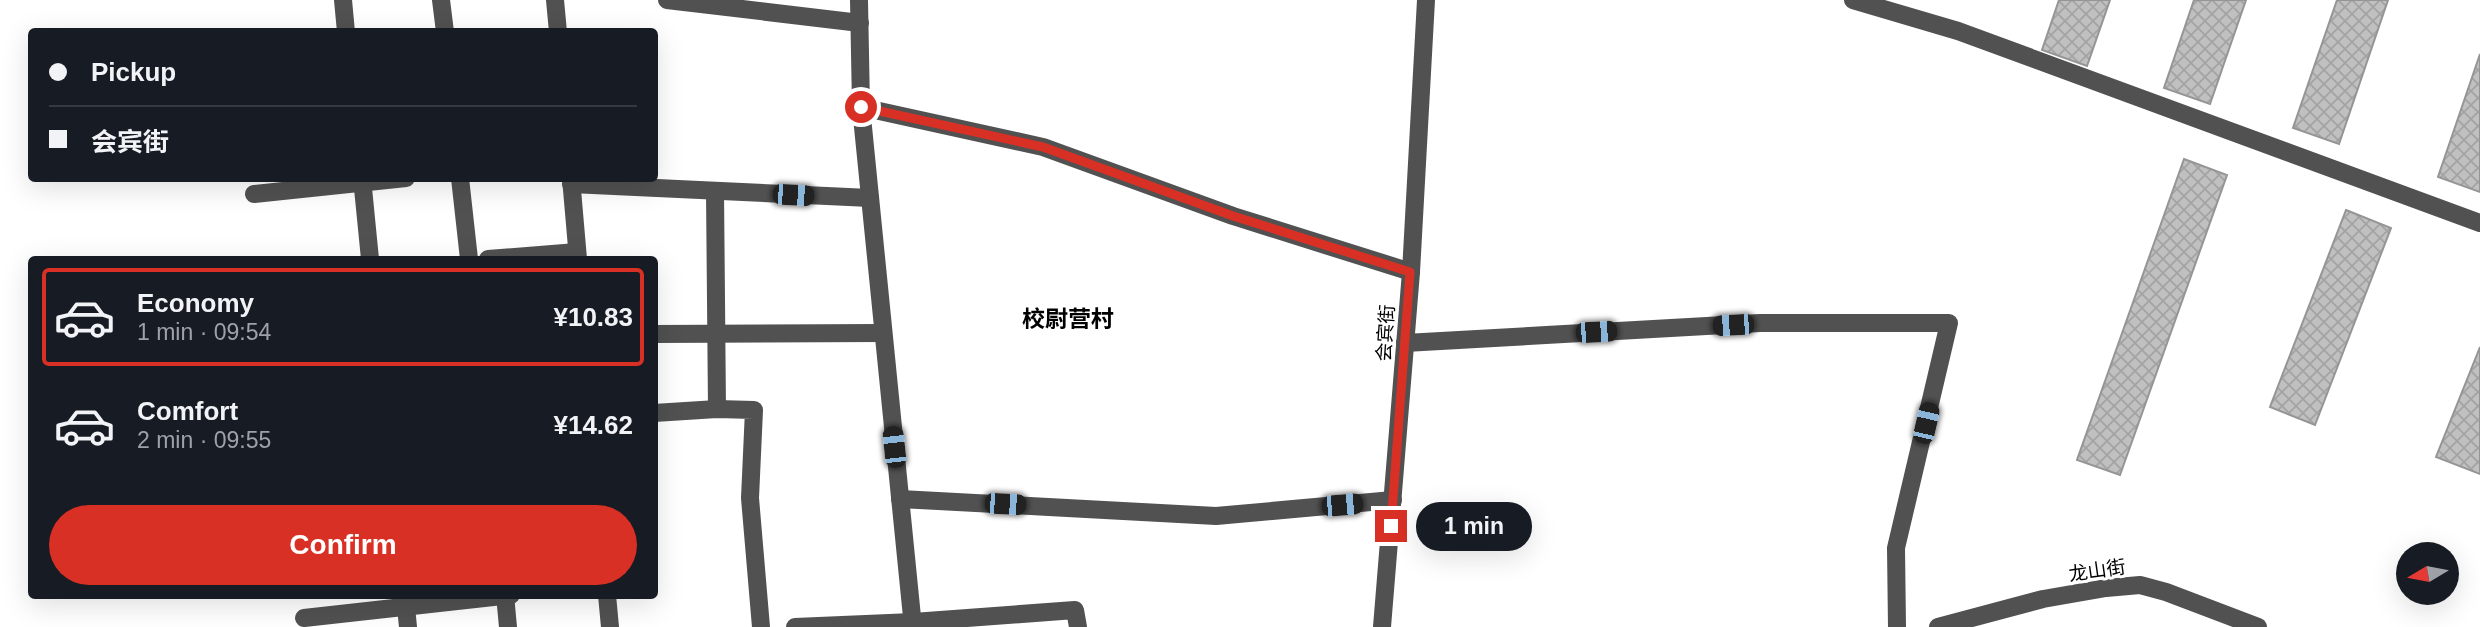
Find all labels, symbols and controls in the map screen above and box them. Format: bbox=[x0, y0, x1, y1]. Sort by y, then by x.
text: Pickup bbox=[91, 57, 176, 87]
route start bbox=[845, 91, 877, 123]
text: 会宾街 bbox=[91, 127, 169, 157]
car bbox=[772, 183, 815, 207]
icon: car bbox=[53, 286, 116, 349]
text: Economy bbox=[137, 288, 254, 318]
text: ¥10.83 bbox=[553, 302, 633, 332]
street label: 会宾街 bbox=[1373, 304, 1398, 362]
district label: 校尉营村 bbox=[1022, 306, 1114, 332]
car bbox=[1712, 313, 1755, 337]
text: 1 min · 09:54 bbox=[137, 319, 271, 345]
car bbox=[1575, 320, 1618, 344]
icon: car bbox=[53, 394, 116, 457]
text: Comfort bbox=[137, 396, 238, 426]
car bbox=[1912, 400, 1941, 446]
text: ¥14.62 bbox=[553, 410, 633, 440]
car bbox=[882, 425, 907, 469]
text: 2 min · 09:55 bbox=[137, 427, 271, 453]
car bbox=[984, 492, 1027, 516]
car bbox=[1321, 493, 1364, 517]
callout: 1 min bbox=[1416, 502, 1531, 550]
button: Confirm bbox=[49, 505, 637, 585]
route end bbox=[1375, 510, 1407, 542]
text: 1 min bbox=[1444, 513, 1504, 539]
north arrow bbox=[2396, 542, 2459, 606]
map controls bbox=[2396, 542, 2459, 605]
street label: 龙山街 bbox=[2067, 556, 2127, 585]

